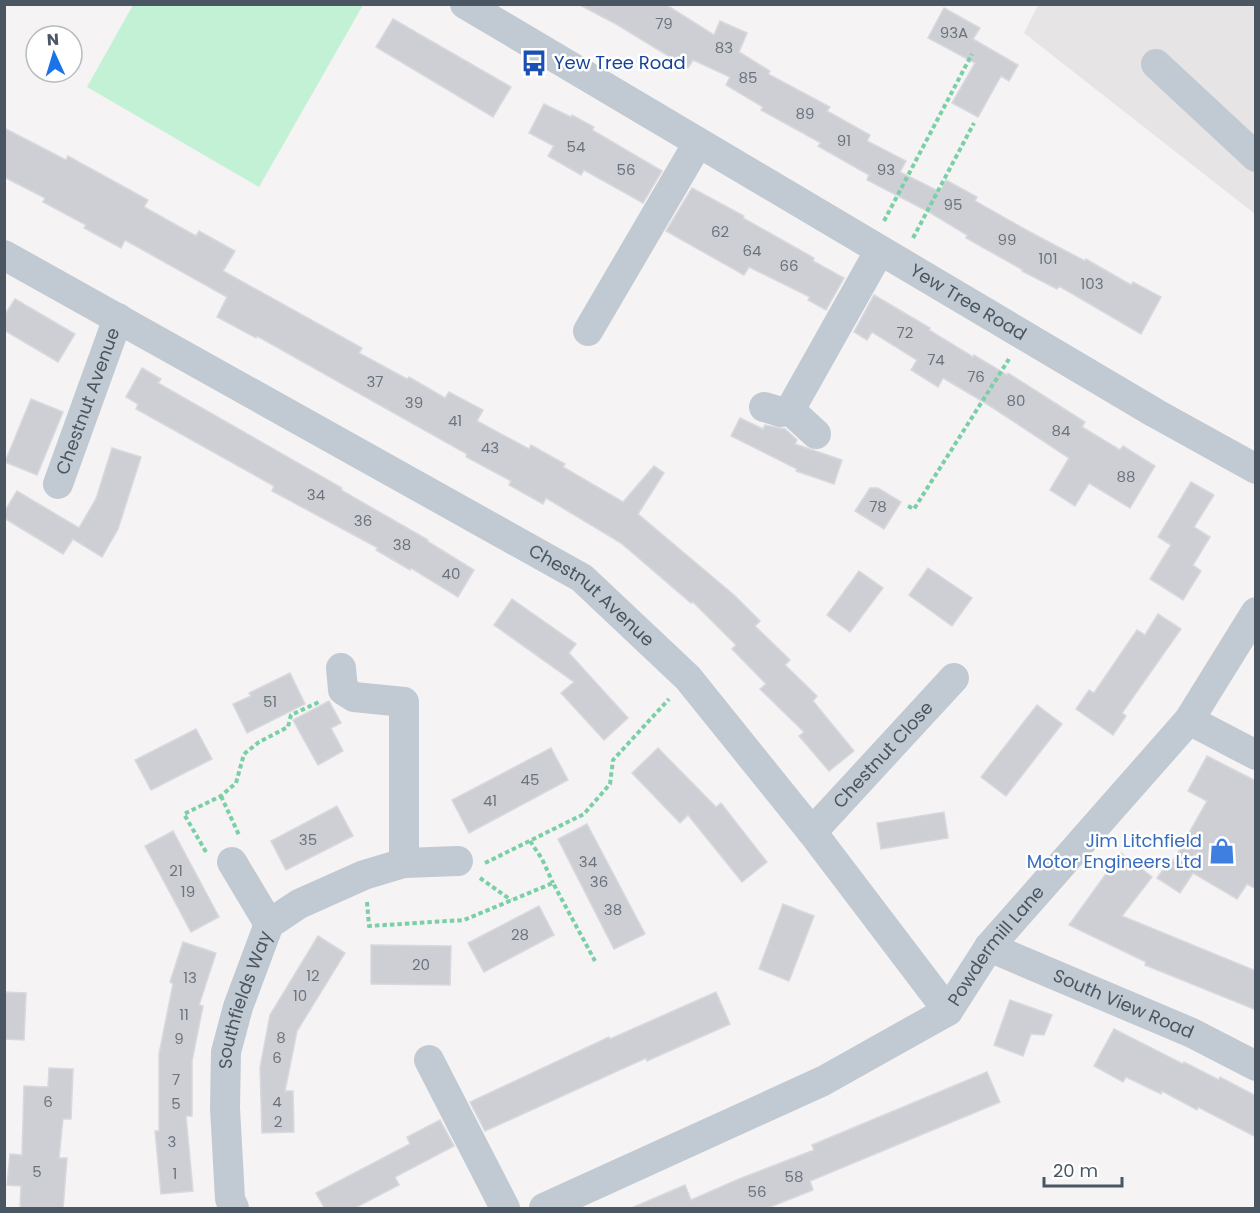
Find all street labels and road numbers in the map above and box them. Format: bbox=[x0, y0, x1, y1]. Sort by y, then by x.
street label: Yew Tree Road bbox=[905, 258, 1032, 346]
street label: Chestnut Avenue bbox=[49, 324, 125, 478]
street label: Chestnut Avenue bbox=[524, 538, 660, 652]
street label: Chestnut Close bbox=[827, 695, 939, 813]
street label: Powdermill Lane bbox=[941, 880, 1050, 1011]
street label: Southfields Way bbox=[213, 927, 277, 1069]
street label: South View Road bbox=[1049, 963, 1198, 1044]

